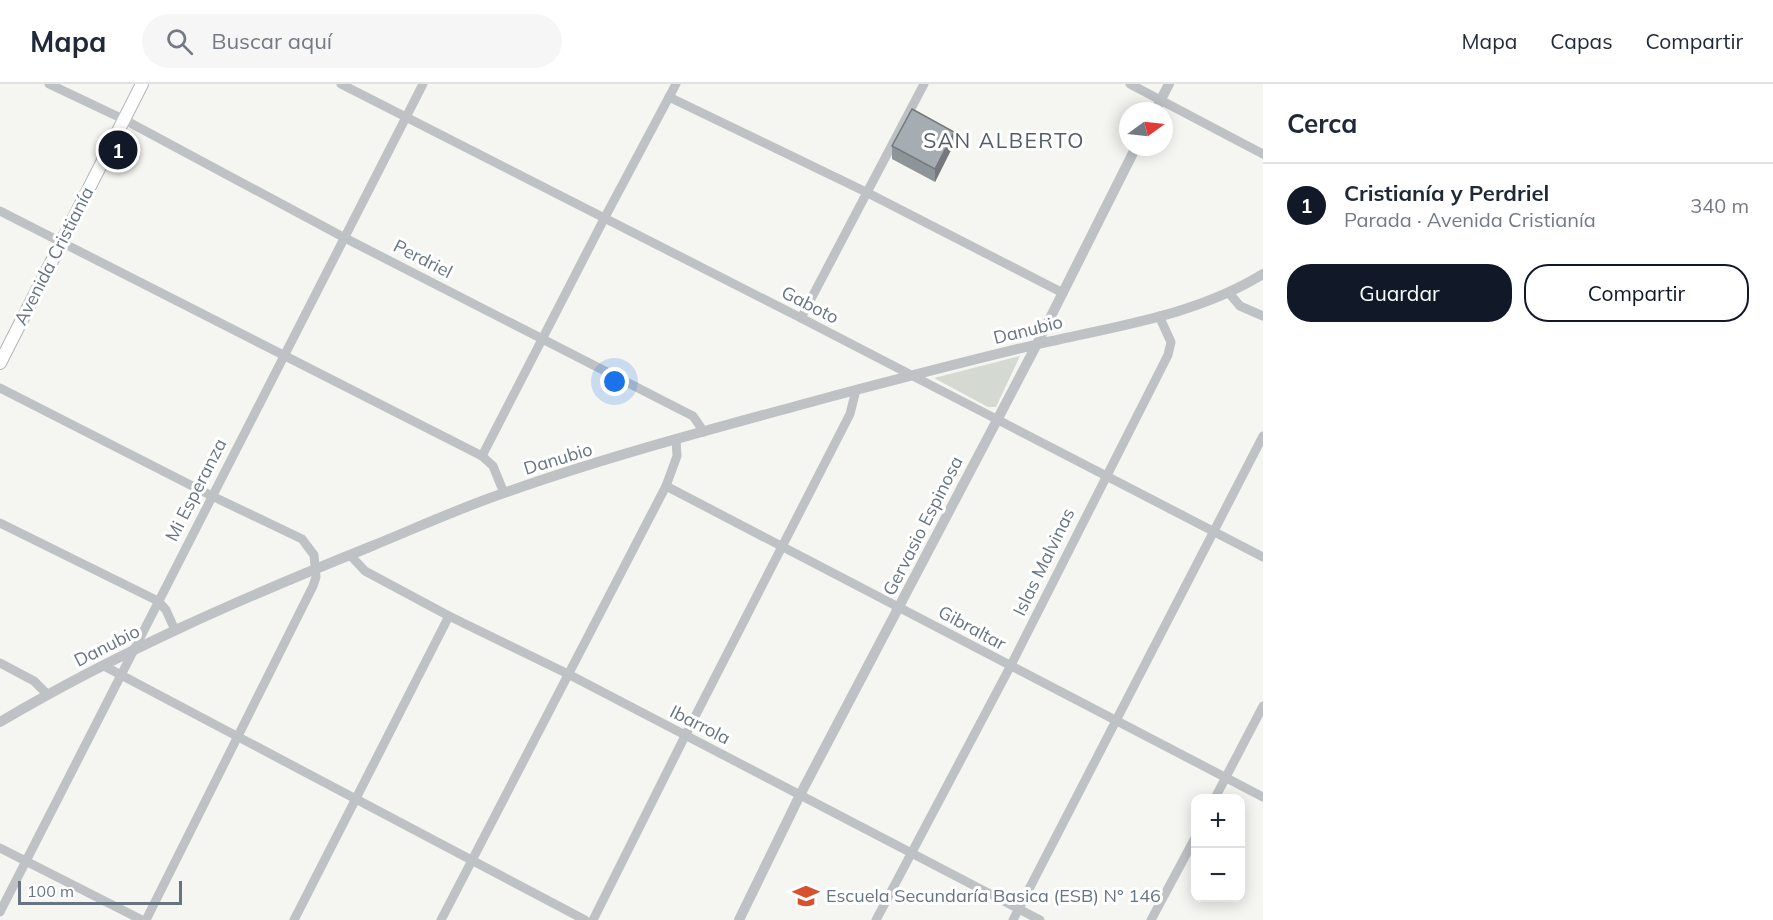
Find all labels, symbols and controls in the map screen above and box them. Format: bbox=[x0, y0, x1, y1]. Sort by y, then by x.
search box bbox=[142, 14, 562, 68]
text: Mapa bbox=[30, 24, 106, 59]
icon: search bbox=[163, 25, 196, 58]
text: Buscar aquí bbox=[211, 27, 332, 55]
text: Mapa bbox=[1462, 28, 1517, 54]
text: Capas bbox=[1550, 28, 1613, 54]
text: Compartir bbox=[1646, 28, 1743, 54]
north arrow bbox=[1119, 102, 1173, 156]
text: Cerca bbox=[1287, 107, 1357, 140]
district label: SAN ALBERTO bbox=[923, 127, 1085, 153]
pin: 1 bbox=[98, 128, 138, 172]
text: Cristianía y Perdriel bbox=[1344, 179, 1549, 207]
street label: Avenida Cristianía bbox=[9, 183, 98, 329]
text: 1 bbox=[1301, 193, 1313, 218]
text: 340 m bbox=[1690, 193, 1749, 218]
text: Parada · Avenida Cristianía bbox=[1344, 207, 1596, 232]
street label: Perdriel bbox=[390, 234, 457, 283]
button: Guardar bbox=[1287, 264, 1512, 322]
button: Compartir bbox=[1524, 264, 1749, 322]
street label: Gaboto bbox=[778, 280, 843, 329]
street label: Danubio bbox=[991, 310, 1065, 349]
your location bbox=[600, 367, 629, 396]
street label: Mi Esperanza bbox=[160, 435, 231, 545]
street label: Danubio bbox=[521, 437, 595, 480]
street label: Gervasio Espinosa bbox=[877, 452, 968, 599]
street label: Islas Malvinas bbox=[1008, 504, 1080, 619]
street label: Gibraltar bbox=[934, 600, 1010, 655]
street label: Danubio bbox=[70, 619, 143, 672]
street label: Ibarrola bbox=[666, 700, 734, 749]
map controls bbox=[1191, 794, 1245, 902]
button: + bbox=[1191, 794, 1245, 848]
button: − bbox=[1191, 848, 1245, 902]
scale bar bbox=[18, 878, 182, 906]
text: 100 m bbox=[27, 881, 74, 901]
school or university icon: Escuela Secundaría Basica (ESB) N° 146 bbox=[791, 881, 821, 911]
place label: Escuela Secundaría Basica (ESB) N° 146 bbox=[826, 884, 1161, 907]

